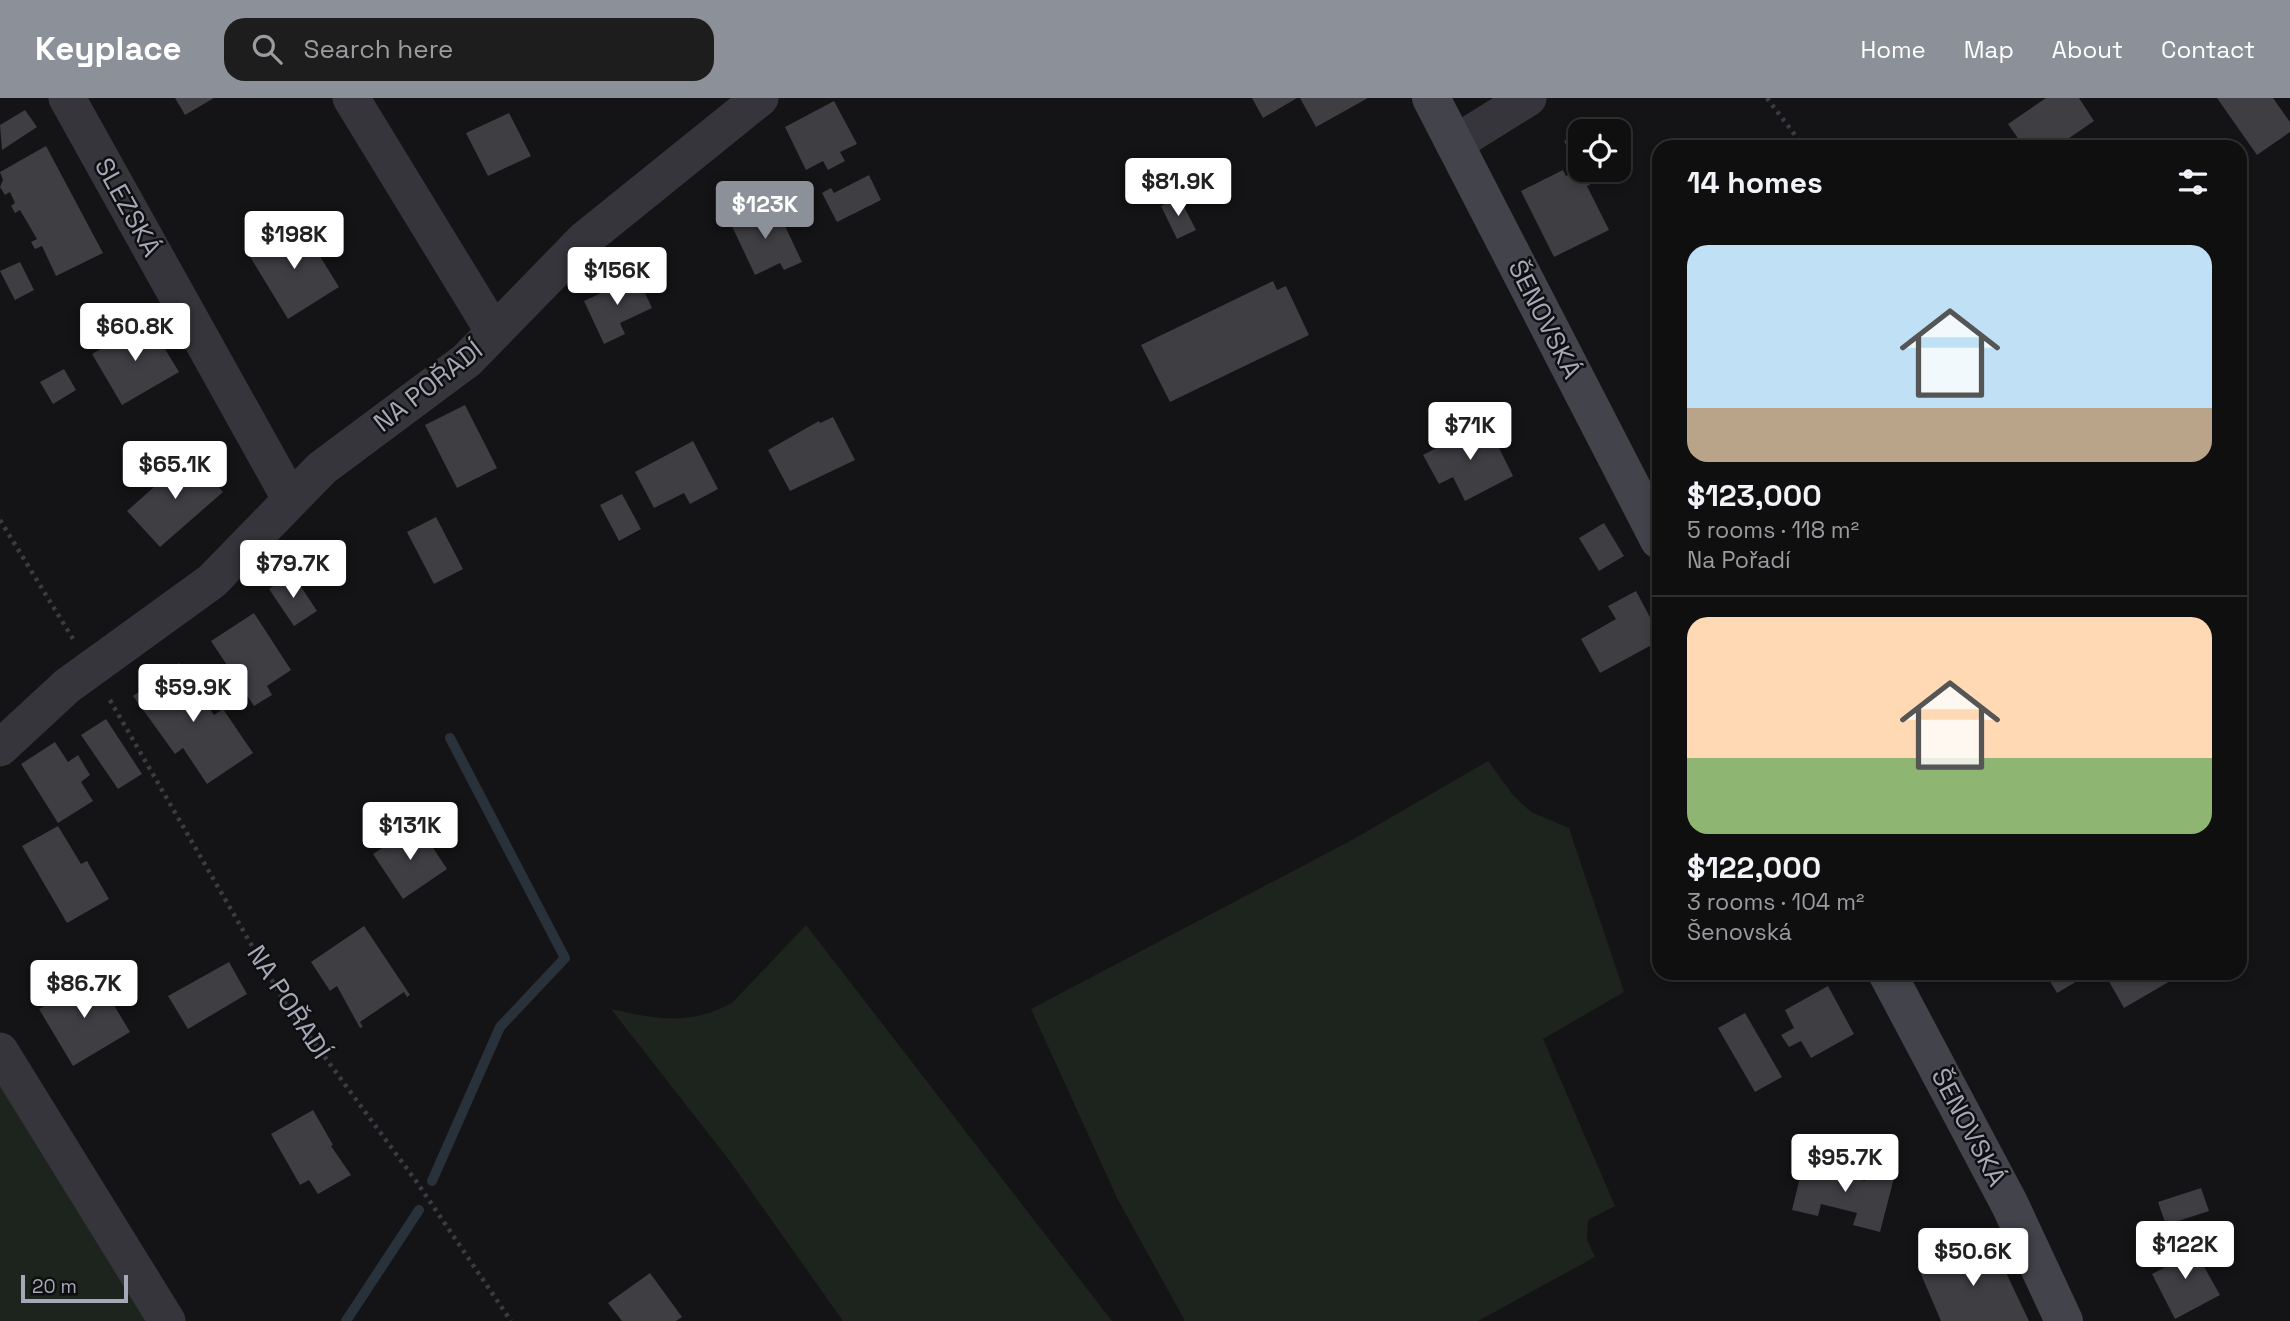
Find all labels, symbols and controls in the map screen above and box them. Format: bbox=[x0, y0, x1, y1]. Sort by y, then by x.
search box bbox=[224, 18, 714, 81]
text: Keyplace bbox=[35, 28, 182, 70]
icon: search bbox=[248, 30, 286, 68]
text: Search here bbox=[304, 32, 453, 66]
text: Home bbox=[1860, 34, 1926, 65]
text: Map bbox=[1964, 34, 2014, 65]
text: About bbox=[2052, 34, 2123, 65]
text: Contact bbox=[2161, 34, 2255, 65]
map controls bbox=[1568, 119, 1631, 182]
button: locate bbox=[1568, 119, 1631, 182]
street label: SLEZSKÁ bbox=[87, 152, 169, 262]
pin: $81.9K bbox=[1121, 158, 1235, 218]
text: 14 homes bbox=[1687, 163, 1823, 202]
icon: filters bbox=[2174, 163, 2212, 201]
text: $81.9K bbox=[1141, 166, 1215, 196]
pin: $123K bbox=[716, 181, 814, 241]
text: $123K bbox=[732, 189, 798, 219]
pin: $198K bbox=[245, 212, 343, 271]
text: $198K bbox=[261, 219, 327, 249]
pin: $156K bbox=[568, 248, 666, 307]
street label: ŠENOVSKÁ bbox=[1501, 254, 1589, 384]
text: $156K bbox=[584, 255, 650, 285]
icon: home bbox=[1887, 290, 2013, 416]
pin: $60.8K bbox=[78, 303, 192, 363]
text: $60.8K bbox=[96, 311, 174, 341]
street label: NA POŘADÍ bbox=[367, 333, 489, 439]
pin: $71K bbox=[1429, 402, 1511, 462]
text: $71K bbox=[1444, 410, 1496, 440]
pin: $65.1K bbox=[118, 442, 232, 501]
text: $65.1K bbox=[139, 449, 211, 479]
text: $123,000 bbox=[1687, 476, 1822, 515]
text: 5 rooms · 118 m² bbox=[1687, 515, 1859, 545]
pin: $79.7K bbox=[236, 540, 350, 600]
text: Na Pořadí bbox=[1687, 545, 1791, 575]
text: $79.7K bbox=[256, 548, 330, 578]
icon: home bbox=[1887, 662, 2013, 788]
pin: $59.9K bbox=[136, 664, 250, 724]
text: $59.9K bbox=[154, 672, 232, 702]
pin: $131K bbox=[361, 802, 459, 862]
text: $131K bbox=[379, 810, 441, 840]
text: $122,000 bbox=[1687, 848, 1821, 887]
text: 3 rooms · 104 m² bbox=[1687, 887, 1864, 917]
text: Šenovská bbox=[1687, 917, 1792, 947]
street label: NA POŘADÍ bbox=[240, 938, 338, 1066]
pin: $86.7K bbox=[27, 960, 141, 1020]
text: $86.7K bbox=[46, 968, 122, 998]
street label: ŠENOVSKÁ bbox=[1924, 1062, 2014, 1192]
pin: $95.7K bbox=[1788, 1134, 1902, 1194]
text: $95.7K bbox=[1807, 1142, 1883, 1172]
pin: $122K bbox=[2136, 1222, 2234, 1281]
pin: $50.6K bbox=[1916, 1228, 2030, 1288]
text: $122K bbox=[2152, 1229, 2218, 1259]
text: $50.6K bbox=[1934, 1236, 2012, 1266]
scale bar bbox=[21, 1272, 128, 1304]
text: 20 m bbox=[32, 1274, 77, 1299]

